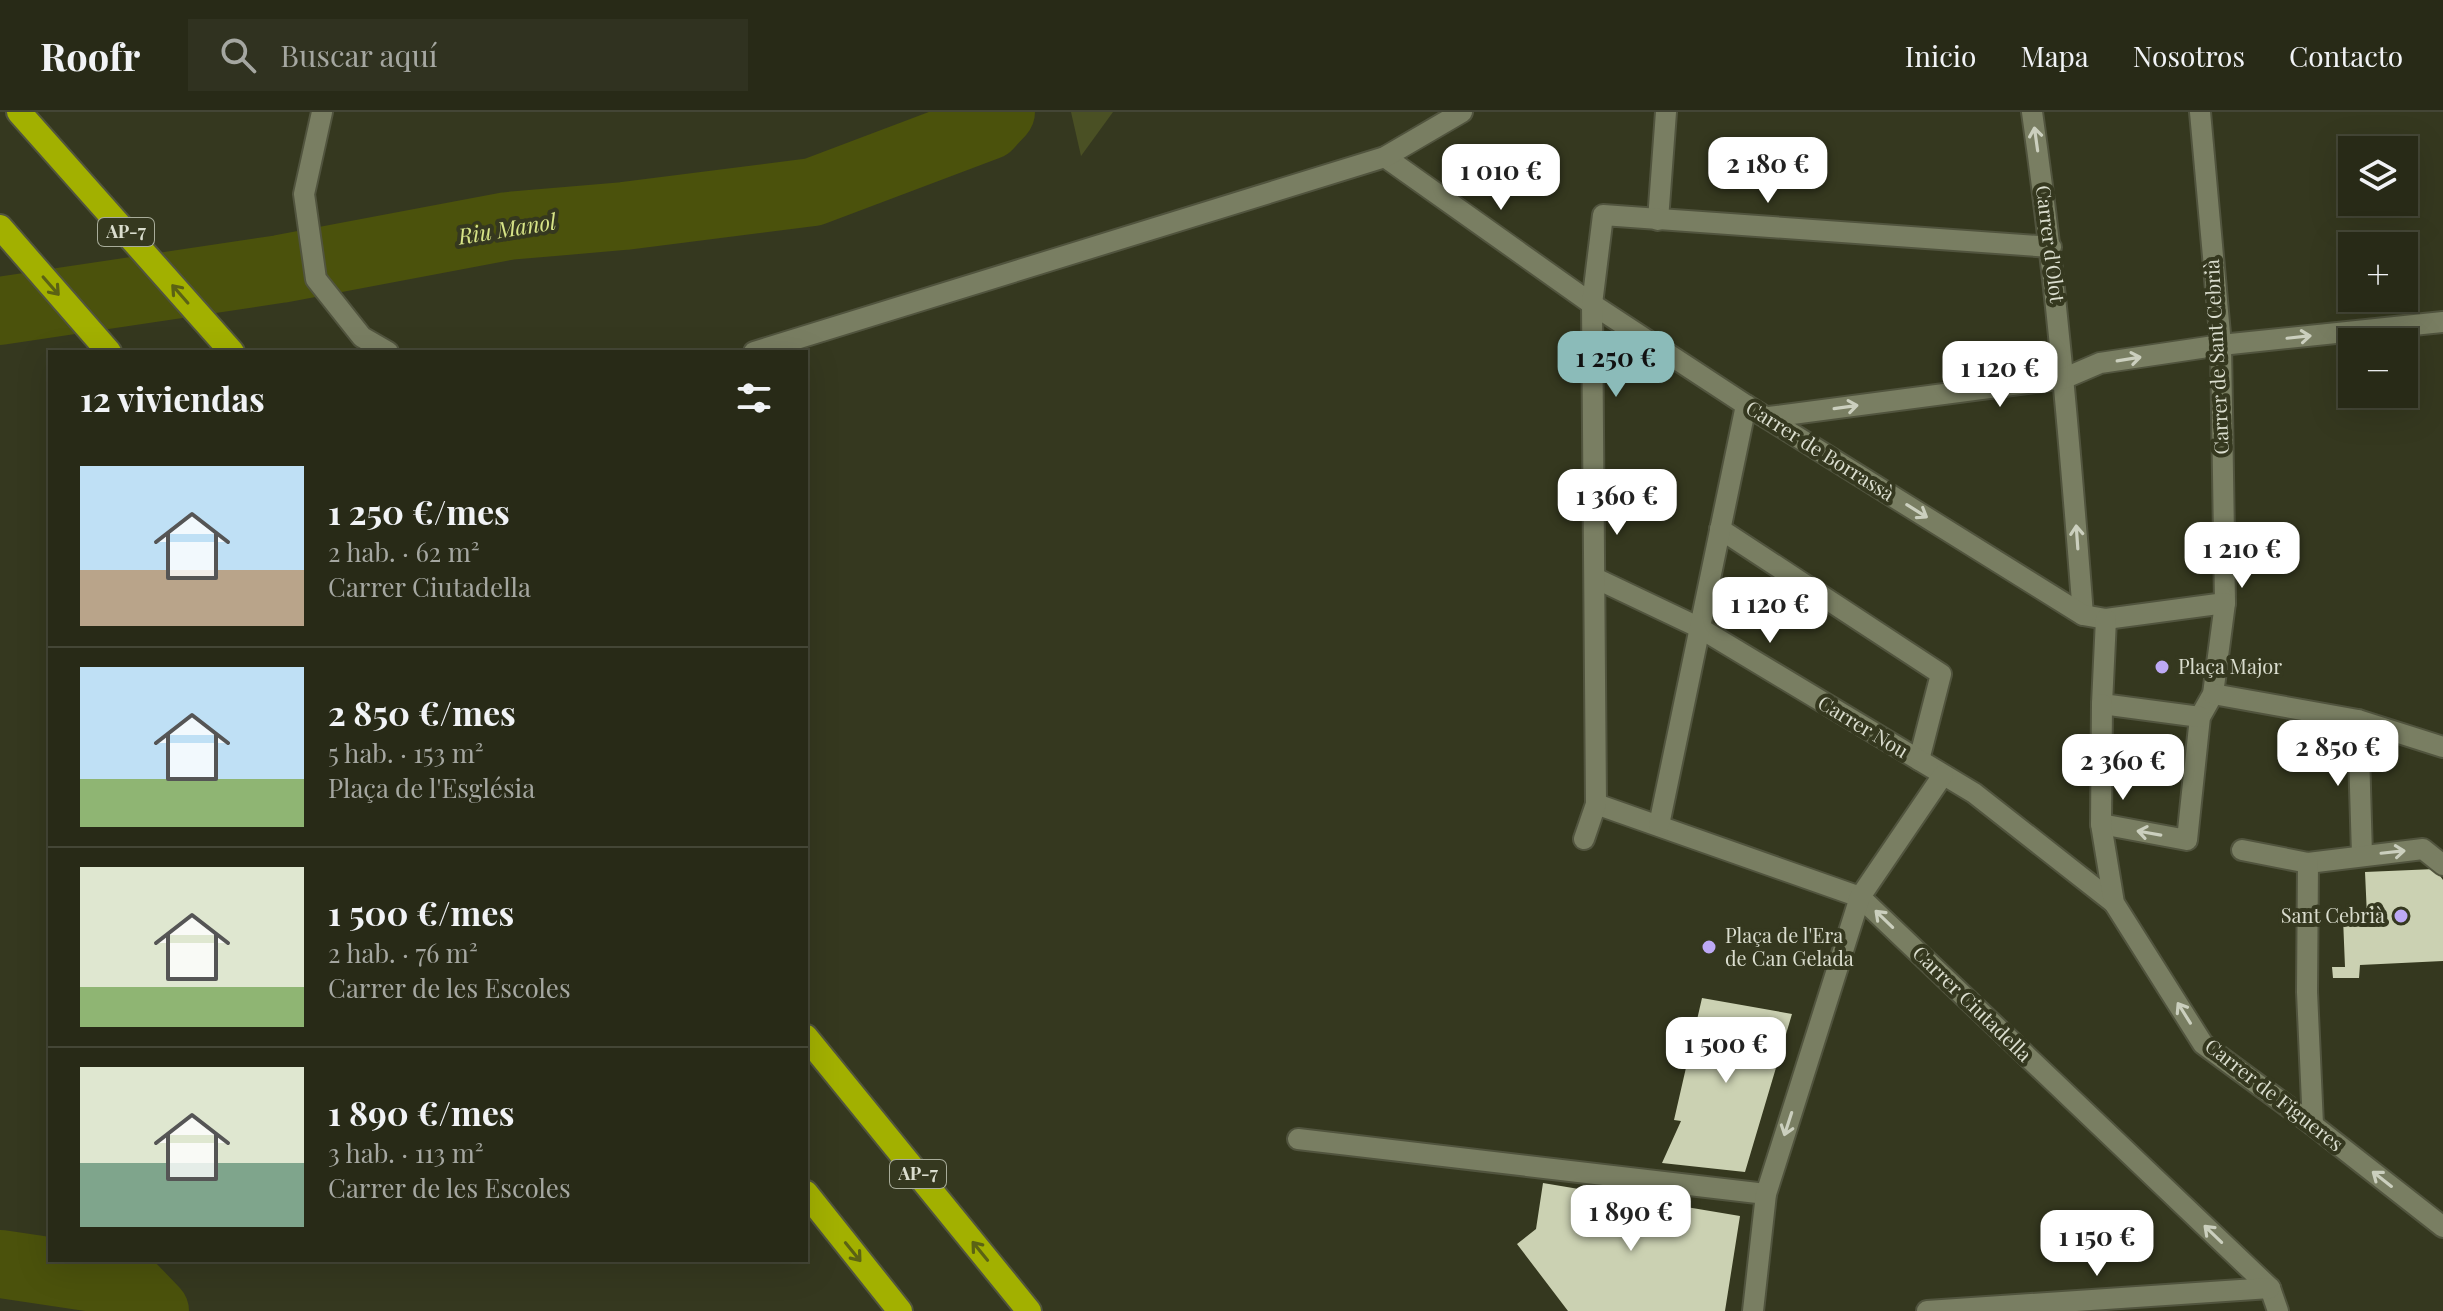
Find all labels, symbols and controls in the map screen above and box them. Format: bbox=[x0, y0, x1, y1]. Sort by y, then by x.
search box bbox=[188, 19, 748, 91]
text: Roofr bbox=[40, 30, 140, 81]
icon: search bbox=[216, 33, 260, 77]
text: Buscar aquí bbox=[280, 35, 438, 75]
text: Inicio bbox=[1905, 37, 1976, 74]
text: Mapa bbox=[2020, 37, 2089, 74]
text: Nosotros bbox=[2133, 37, 2245, 74]
text: Contacto bbox=[2289, 37, 2403, 74]
one-way arrow bbox=[2028, 127, 2043, 152]
map controls bbox=[2338, 136, 2418, 408]
button: layers bbox=[2338, 136, 2418, 216]
pin: 2 180 € bbox=[1694, 137, 1842, 205]
pin: 1 010 € bbox=[1427, 144, 1575, 212]
text: 2 180 € bbox=[1726, 145, 1810, 180]
text: 1 010 € bbox=[1460, 152, 1542, 187]
street label: Carrer d'Olot bbox=[2031, 183, 2072, 305]
water label: Riu Manol bbox=[455, 205, 559, 251]
road number: AP-7 bbox=[98, 218, 154, 246]
button: + bbox=[2338, 232, 2418, 312]
street label: Carrer de Sant Cebrià bbox=[2197, 259, 2234, 456]
one-way arrow bbox=[42, 275, 60, 295]
one-way arrow bbox=[171, 284, 189, 304]
button: − bbox=[2338, 328, 2418, 408]
one-way arrow bbox=[2285, 329, 2311, 344]
pin: 1 250 € bbox=[1542, 331, 1690, 399]
text: 1 250 € bbox=[1576, 339, 1656, 374]
pin: 1 120 € bbox=[1926, 341, 2074, 409]
text: 1 120 € bbox=[1960, 349, 2040, 384]
one-way arrow bbox=[2116, 351, 2141, 366]
text: 12 viviendas bbox=[80, 375, 265, 421]
icon: filters bbox=[732, 376, 776, 420]
street label: Carrer de Borrassà bbox=[1741, 393, 1900, 506]
one-way arrow bbox=[1833, 399, 1858, 414]
pin: 1 360 € bbox=[1543, 469, 1691, 537]
text: 1 360 € bbox=[1576, 477, 1658, 512]
text: 1 250 €/mes bbox=[328, 488, 510, 534]
icon: home bbox=[144, 498, 240, 594]
one-way arrow bbox=[1906, 503, 1928, 519]
pin: 1 210 € bbox=[2168, 522, 2316, 590]
one-way arrow bbox=[2069, 524, 2084, 551]
text: 1 210 € bbox=[2203, 530, 2281, 565]
text: 2 hab. · 62 m² bbox=[328, 534, 480, 569]
text: Carrer Ciutadella bbox=[328, 569, 531, 604]
pin: 1 120 € bbox=[1696, 577, 1844, 645]
text: 1 120 € bbox=[1730, 585, 1810, 620]
place label: Plaça Major bbox=[2178, 652, 2282, 679]
marker: Plaça Major bbox=[2153, 658, 2171, 676]
street label: Carrer Nou bbox=[1814, 688, 1914, 763]
text: 2 850 €/mes bbox=[328, 689, 516, 735]
icon: home bbox=[144, 699, 240, 795]
pin: 2 850 € bbox=[2264, 720, 2412, 788]
text: 2 850 € bbox=[2295, 728, 2381, 763]
pin: 2 360 € bbox=[2049, 734, 2197, 802]
text: 5 hab. · 153 m² bbox=[328, 735, 484, 770]
text: 2 360 € bbox=[2080, 742, 2166, 777]
text: Plaça de l'Església bbox=[328, 770, 535, 805]
one-way arrow bbox=[2137, 825, 2163, 840]
one-way arrow bbox=[2379, 844, 2405, 859]
text: 1 500 €/mes bbox=[328, 889, 514, 935]
icon: home bbox=[144, 899, 240, 995]
place label: Sant Cebrià bbox=[2281, 901, 2385, 928]
marker: Sant Cebrià bbox=[2392, 907, 2410, 925]
one-way arrow bbox=[1874, 910, 1894, 929]
place label: Plaça de l'Era de Can Gelada bbox=[1725, 921, 1854, 971]
text: 2 hab. · 76 m² bbox=[328, 935, 478, 970]
marker: Plaça de l'Era de Can Gelada bbox=[1700, 938, 1718, 956]
street label: Carrer Ciutadella bbox=[1908, 939, 2039, 1067]
text: Carrer de les Escoles bbox=[328, 970, 571, 1005]
one-way arrow bbox=[2175, 1002, 2191, 1025]
pin: 1 500 € bbox=[1652, 1017, 1800, 1085]
text: 1 500 € bbox=[1684, 1025, 1768, 1060]
street label: Carrer de Figueres bbox=[2200, 1031, 2350, 1156]
text: 1 890 €/mes bbox=[328, 1089, 515, 1135]
icon: home bbox=[144, 1099, 240, 1195]
one-way arrow bbox=[1780, 1112, 1795, 1137]
text: 3 hab. · 113 m² bbox=[328, 1135, 484, 1170]
road number: AP-7 bbox=[890, 1160, 946, 1188]
text: Carrer de les Escoles bbox=[328, 1170, 571, 1205]
one-way arrow bbox=[2372, 1170, 2393, 1188]
pin: 1 890 € bbox=[1557, 1185, 1705, 1253]
text: 1 890 € bbox=[1589, 1193, 1673, 1228]
pin: 1 150 € bbox=[2023, 1210, 2171, 1278]
text: 1 150 € bbox=[2058, 1218, 2136, 1253]
one-way arrow bbox=[2204, 1226, 2224, 1244]
one-way arrow bbox=[844, 1241, 862, 1262]
one-way arrow bbox=[971, 1241, 989, 1261]

